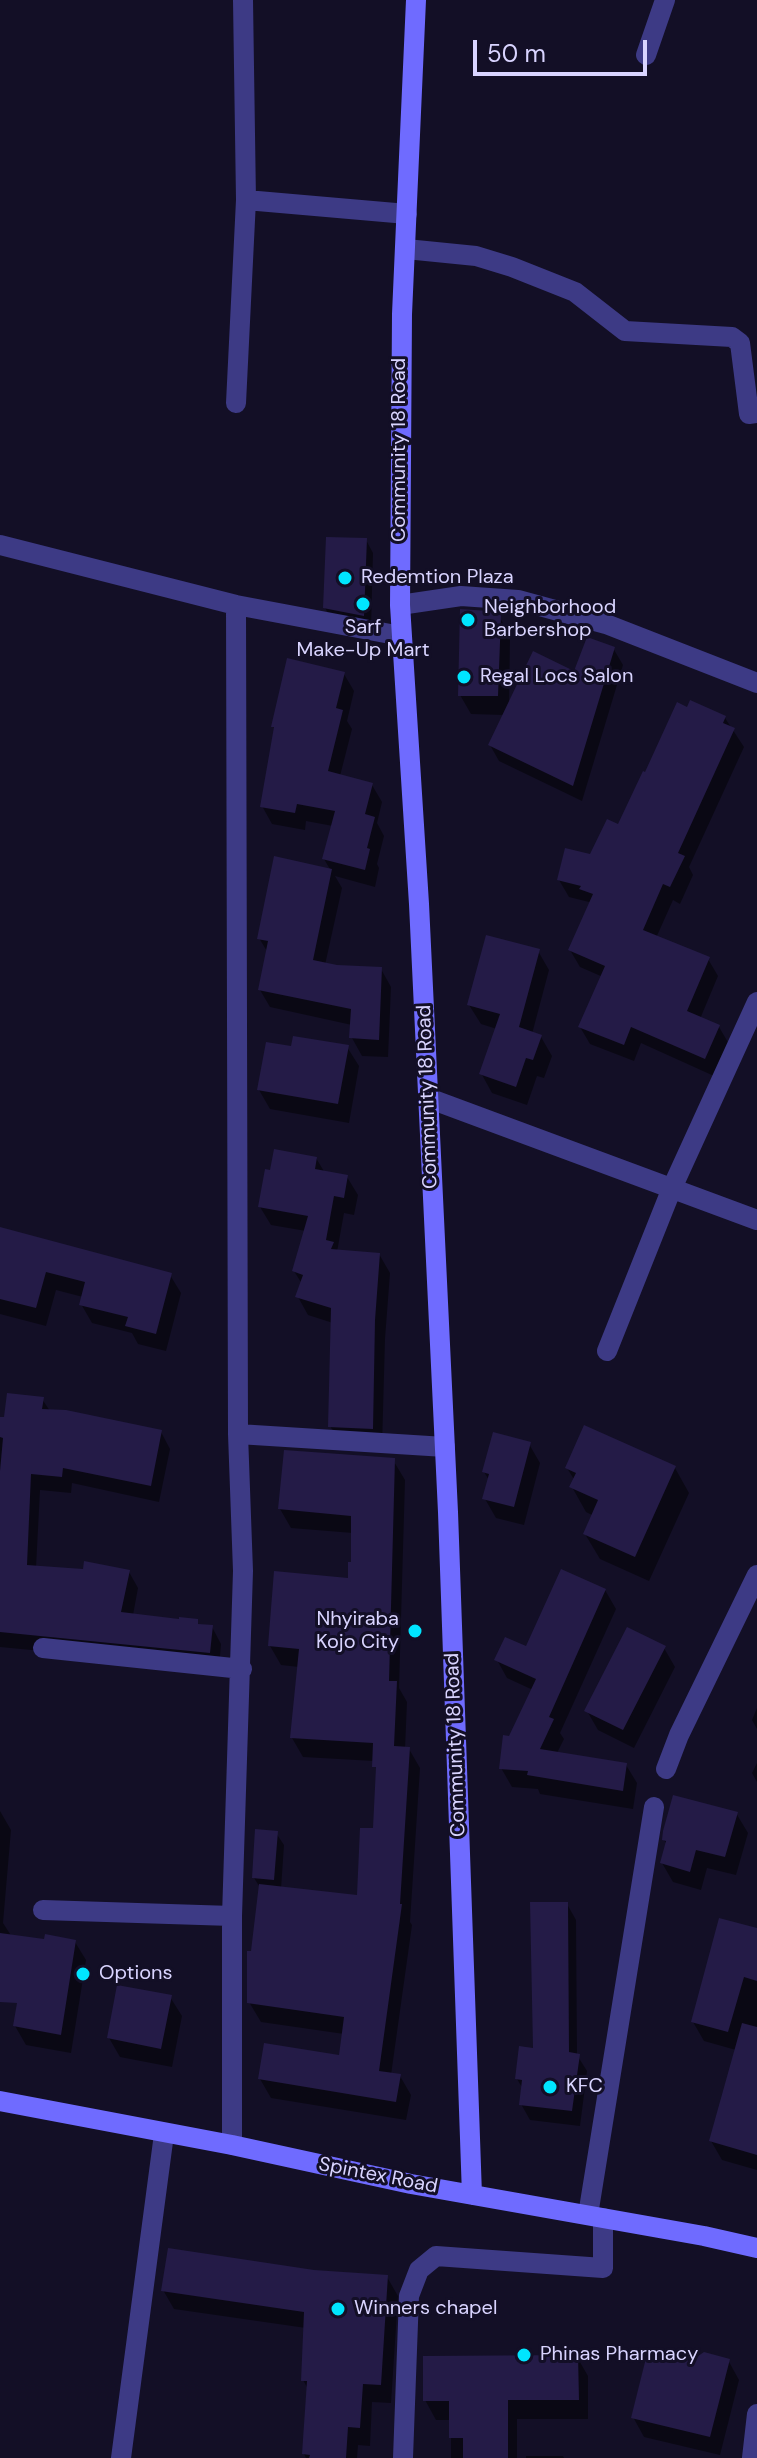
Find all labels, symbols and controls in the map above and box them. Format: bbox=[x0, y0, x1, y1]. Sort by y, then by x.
scale bar bbox=[477, 24, 651, 74]
text: 50 m bbox=[487, 38, 546, 69]
street label: Community 18 Road bbox=[388, 358, 412, 542]
place label: Redemtion Plaza bbox=[361, 566, 514, 590]
marker: Redemtion Plaza bbox=[336, 569, 354, 587]
marker: Sarf Make-Up Mart bbox=[354, 595, 372, 613]
place label: Neighborhood Barbershop bbox=[484, 596, 616, 643]
marker: Neighborhood Barbershop bbox=[459, 611, 477, 629]
place label: Sarf Make-Up Mart bbox=[296, 616, 430, 663]
place label: Regal Locs Salon bbox=[480, 665, 633, 689]
marker: Regal Locs Salon bbox=[455, 668, 473, 686]
street label: Community 18 Road bbox=[413, 1005, 443, 1189]
place label: Nhyiraba Kojo City bbox=[316, 1608, 399, 1655]
marker: Nhyiraba Kojo City bbox=[406, 1622, 424, 1640]
street label: Community 18 Road bbox=[441, 1653, 471, 1837]
place label: Options bbox=[99, 1962, 173, 1986]
marker: Options bbox=[74, 1965, 92, 1983]
place label: KFC bbox=[566, 2075, 603, 2099]
marker: KFC bbox=[541, 2078, 559, 2096]
street label: Spintex Road bbox=[316, 2153, 440, 2199]
place label: Winners chapel bbox=[354, 2297, 497, 2321]
marker: Winners chapel bbox=[329, 2300, 347, 2318]
place label: Phinas Pharmacy bbox=[540, 2343, 698, 2367]
marker: Phinas Pharmacy bbox=[515, 2346, 533, 2364]

